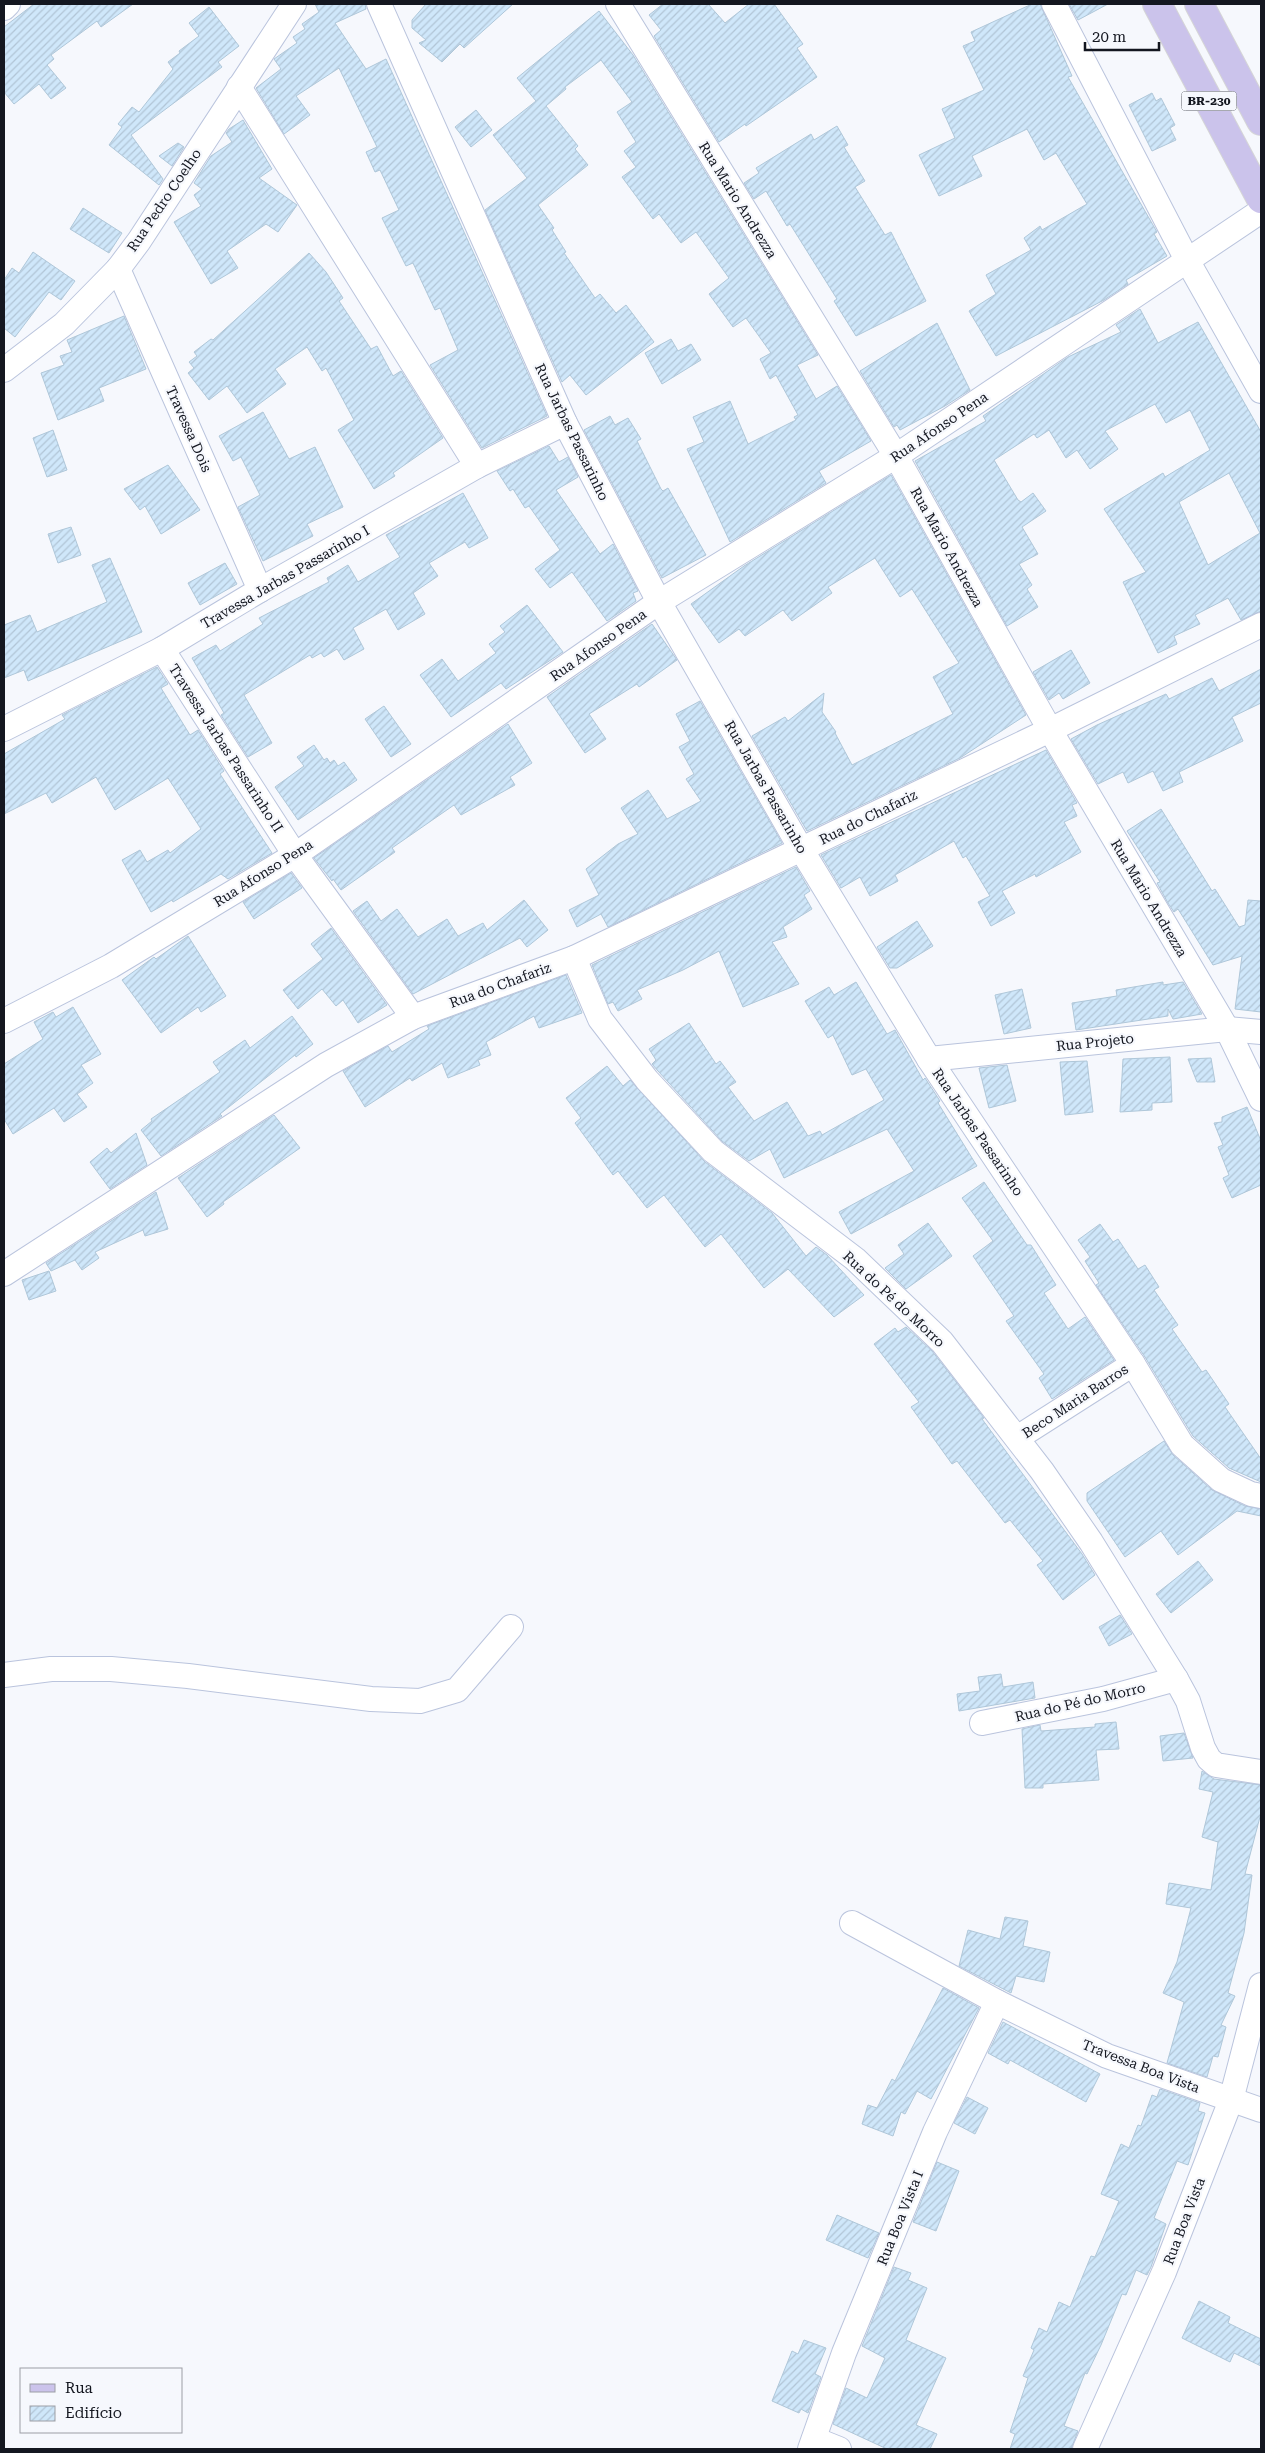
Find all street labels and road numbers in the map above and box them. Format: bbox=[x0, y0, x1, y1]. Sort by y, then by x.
road number: BR-230 bbox=[1182, 92, 1236, 110]
street label: Rua Mario Andrezza bbox=[696, 139, 781, 262]
street label: Rua Pedro Coelho bbox=[124, 145, 204, 255]
street label: Rua Jarbas Passarinho bbox=[532, 361, 612, 503]
street label: Travessa Dois bbox=[163, 383, 215, 475]
street label: Rua Afonso Pena bbox=[887, 388, 991, 465]
street label: Rua Mario Andrezza bbox=[907, 484, 987, 610]
street label: Travessa Jarbas Passarinho I bbox=[198, 522, 372, 632]
street label: Rua Afonso Pena bbox=[547, 606, 650, 684]
street label: Travessa Jarbas Passarinho II bbox=[166, 661, 286, 835]
street label: Rua Jarbas Passarinho bbox=[721, 718, 811, 856]
street label: Rua do Chafariz bbox=[817, 786, 920, 848]
street label: Rua Afonso Pena bbox=[210, 836, 316, 910]
street label: Rua Mario Andrezza bbox=[1108, 836, 1191, 960]
street label: Rua do Chafariz bbox=[447, 959, 553, 1011]
street label: Rua Projeto bbox=[1055, 1030, 1135, 1054]
street label: Rua Jarbas Passarinho bbox=[929, 1065, 1027, 1199]
street label: Rua do Pé do Morro bbox=[840, 1248, 948, 1350]
street label: Beco Maria Barros bbox=[1019, 1361, 1131, 1441]
street label: Rua do Pé do Morro bbox=[1013, 1679, 1147, 1725]
street label: Travessa Boa Vista bbox=[1080, 2036, 1202, 2096]
street label: Rua Boa Vista I bbox=[874, 2168, 926, 2268]
street label: Rua Boa Vista bbox=[1160, 2175, 1208, 2267]

